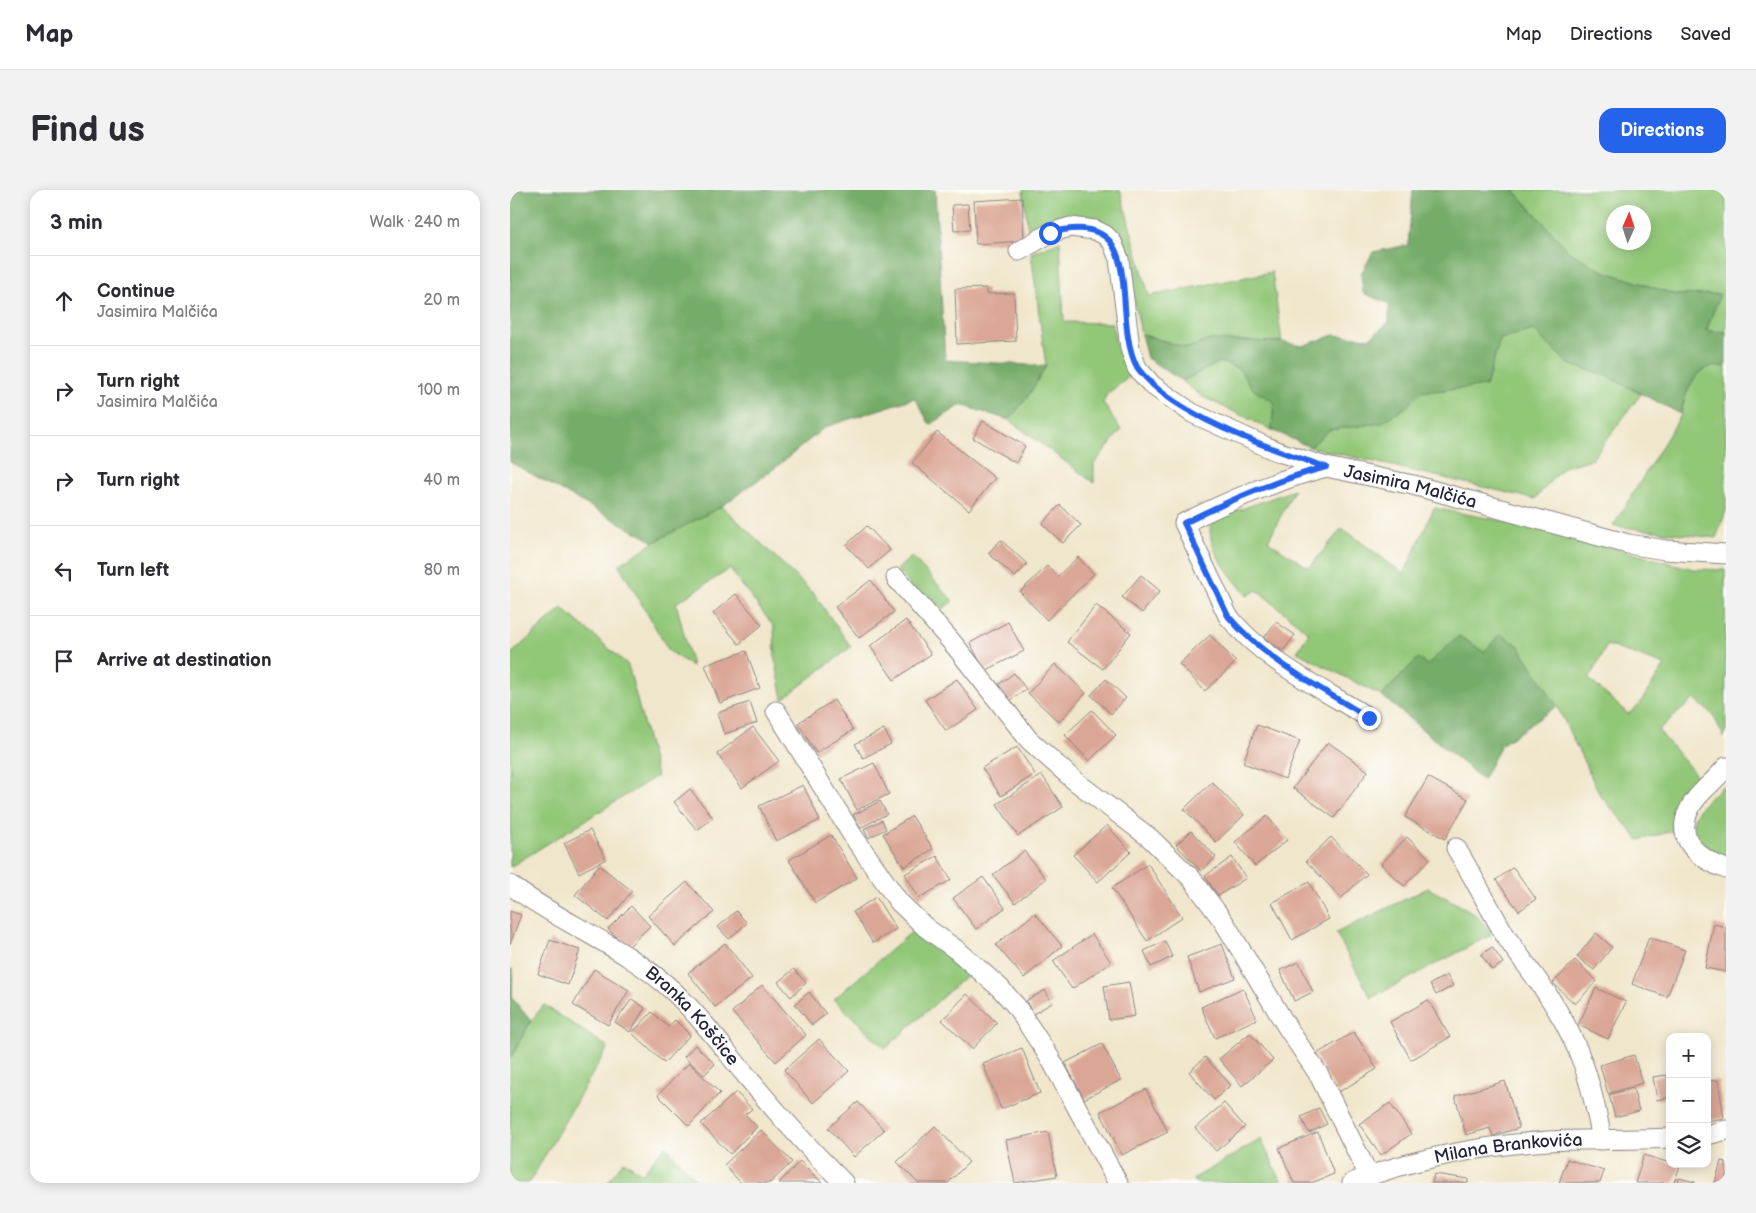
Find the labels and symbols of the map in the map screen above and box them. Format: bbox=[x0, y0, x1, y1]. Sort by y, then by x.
north arrow bbox=[1606, 205, 1651, 250]
route start bbox=[1039, 222, 1062, 245]
street label: Jasimira Malčića bbox=[1342, 460, 1479, 513]
route end bbox=[1358, 707, 1381, 730]
street label: Branka Koščice bbox=[641, 962, 744, 1070]
street label: Milana Brankovića bbox=[1432, 1129, 1583, 1168]

